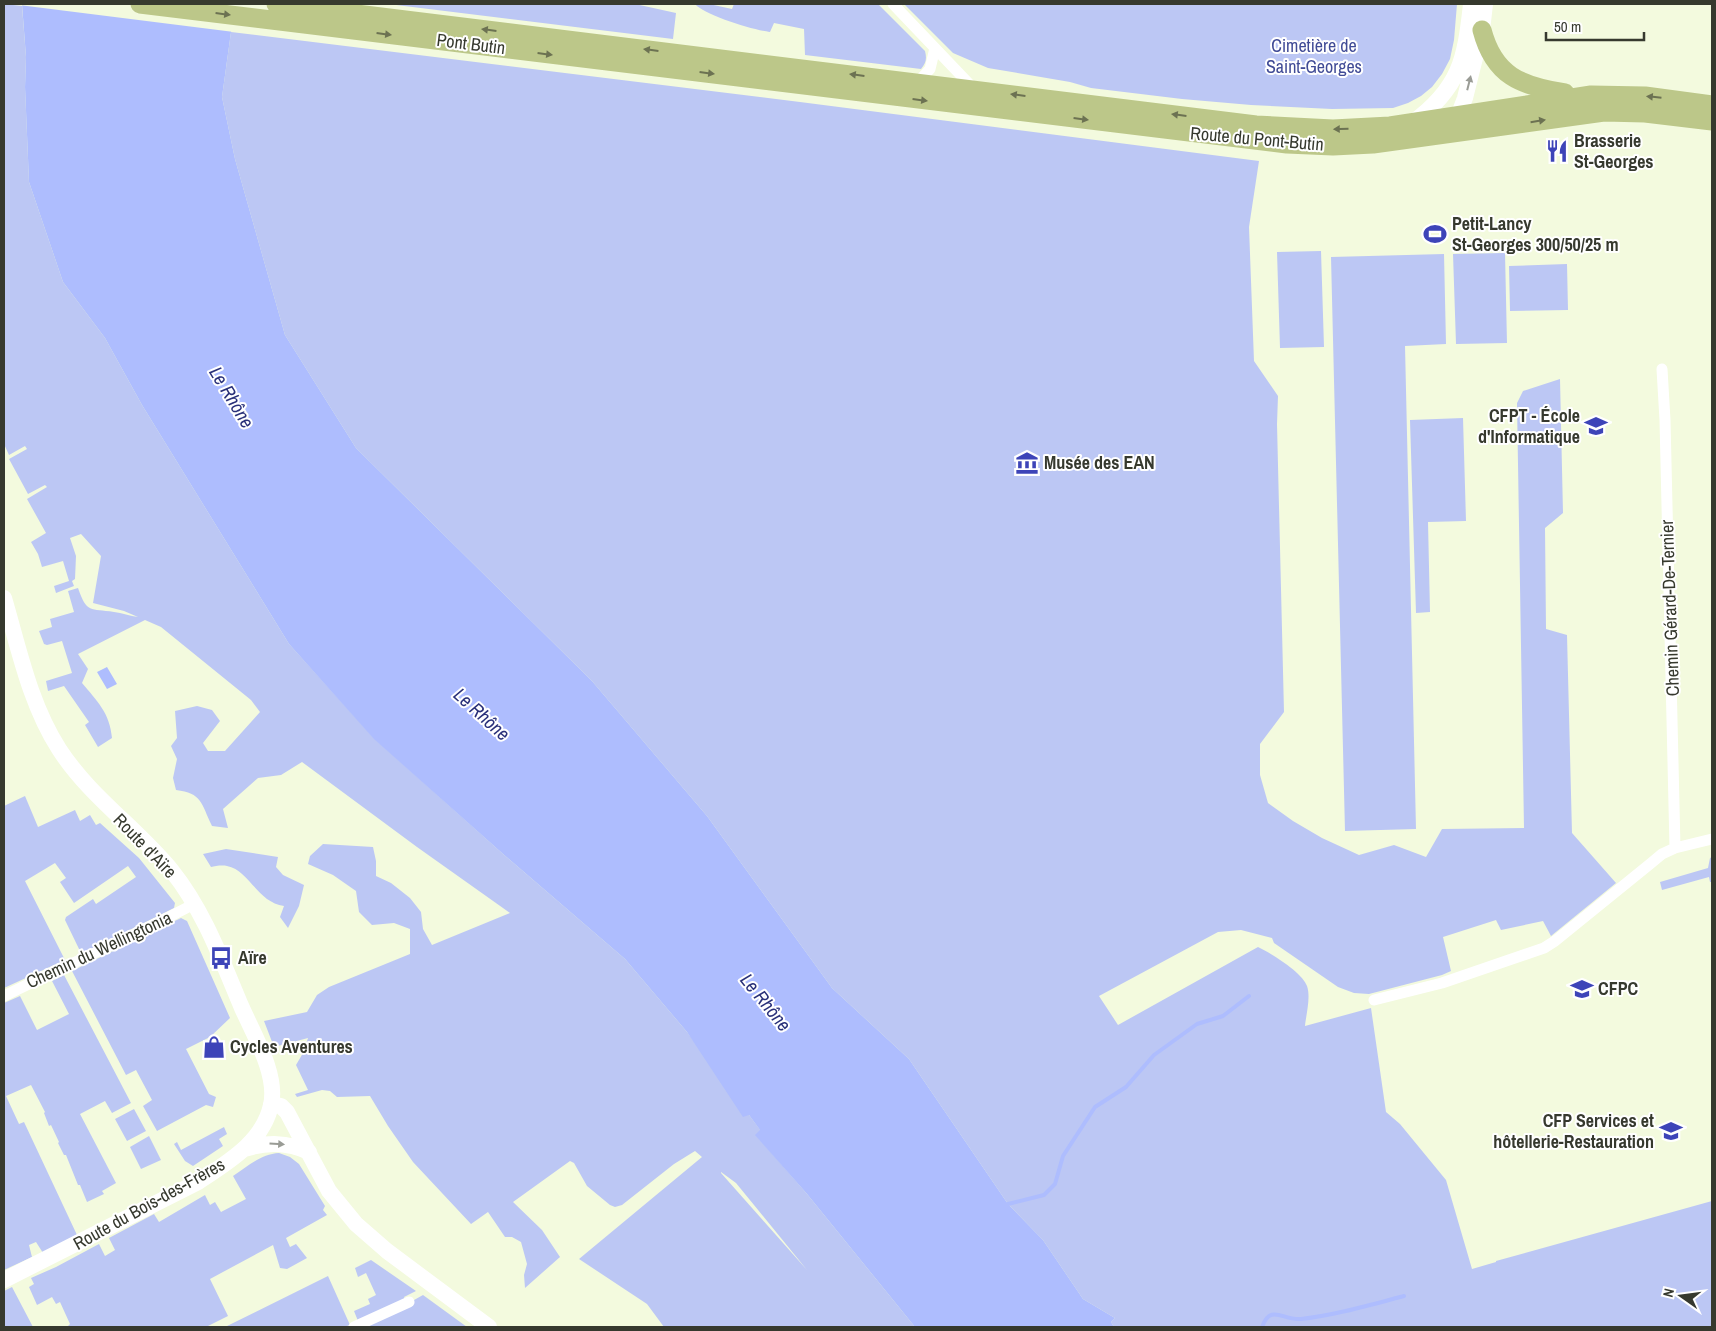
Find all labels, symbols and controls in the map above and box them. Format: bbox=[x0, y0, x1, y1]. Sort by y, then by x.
one-way arrow bbox=[215, 10, 231, 18]
scale bar bbox=[1546, 10, 1644, 42]
text: 50 m bbox=[1554, 16, 1581, 37]
one-way arrow bbox=[481, 26, 497, 34]
street label: Pont Butin bbox=[435, 27, 507, 60]
one-way arrow bbox=[377, 30, 393, 38]
park label: Cimetière de Saint-Georges bbox=[1266, 33, 1362, 79]
one-way arrow bbox=[642, 46, 658, 54]
one-way arrow bbox=[538, 50, 554, 58]
one-way arrow bbox=[699, 69, 715, 77]
one-way arrow bbox=[849, 71, 865, 79]
one-way arrow bbox=[1465, 75, 1473, 90]
one-way arrow bbox=[1010, 91, 1026, 99]
one-way arrow bbox=[1646, 93, 1662, 101]
one-way arrow bbox=[912, 96, 928, 104]
one-way arrow bbox=[1171, 111, 1187, 119]
one-way arrow bbox=[1073, 116, 1089, 124]
one-way arrow bbox=[1531, 117, 1547, 125]
street label: Route du Pont-Butin bbox=[1189, 120, 1325, 157]
one-way arrow bbox=[1333, 125, 1349, 133]
place label: Brasserie St-Georges bbox=[1574, 128, 1654, 174]
restaurant icon: Brasserie St-Georges bbox=[1544, 138, 1570, 164]
place label: Petit-Lancy St-Georges 300/50/25 m bbox=[1452, 211, 1619, 257]
sports icon: Petit-Lancy St-Georges 300/50/25 m bbox=[1422, 221, 1448, 247]
water label: Le Rhône bbox=[203, 361, 261, 433]
place label: CFPT - École d'Informatique bbox=[1478, 403, 1580, 449]
school or university icon: CFPT - École d'Informatique bbox=[1583, 413, 1609, 439]
museum icon: Musée des EAN bbox=[1014, 450, 1040, 476]
place label: Musée des EAN bbox=[1044, 450, 1155, 475]
street label: Chemin Gérard-De-Ternier bbox=[1654, 519, 1685, 697]
water label: Le Rhône bbox=[448, 682, 516, 746]
street label: Route d'Aïre bbox=[108, 808, 183, 884]
street label: Chemin du Wellingtonia bbox=[22, 905, 176, 994]
bus stop icon: Aïre bbox=[208, 945, 234, 971]
place label: Aïre bbox=[238, 945, 267, 970]
water label: Le Rhône bbox=[735, 968, 797, 1036]
school or university icon: CFPC bbox=[1569, 976, 1595, 1002]
place label: CFPC bbox=[1598, 976, 1639, 1001]
shop icon: Cycles Aventures bbox=[201, 1034, 227, 1060]
place label: Cycles Aventures bbox=[230, 1034, 353, 1059]
place label: CFP Services et hôtellerie-Restauration bbox=[1493, 1108, 1654, 1154]
school or university icon: CFP Services et hôtellerie-Restauration bbox=[1658, 1118, 1684, 1144]
one-way arrow bbox=[269, 1140, 285, 1148]
street label: Route du Bois-des-Frères bbox=[68, 1151, 229, 1256]
north arrow bbox=[1656, 1271, 1706, 1321]
text: N bbox=[1659, 1287, 1678, 1299]

